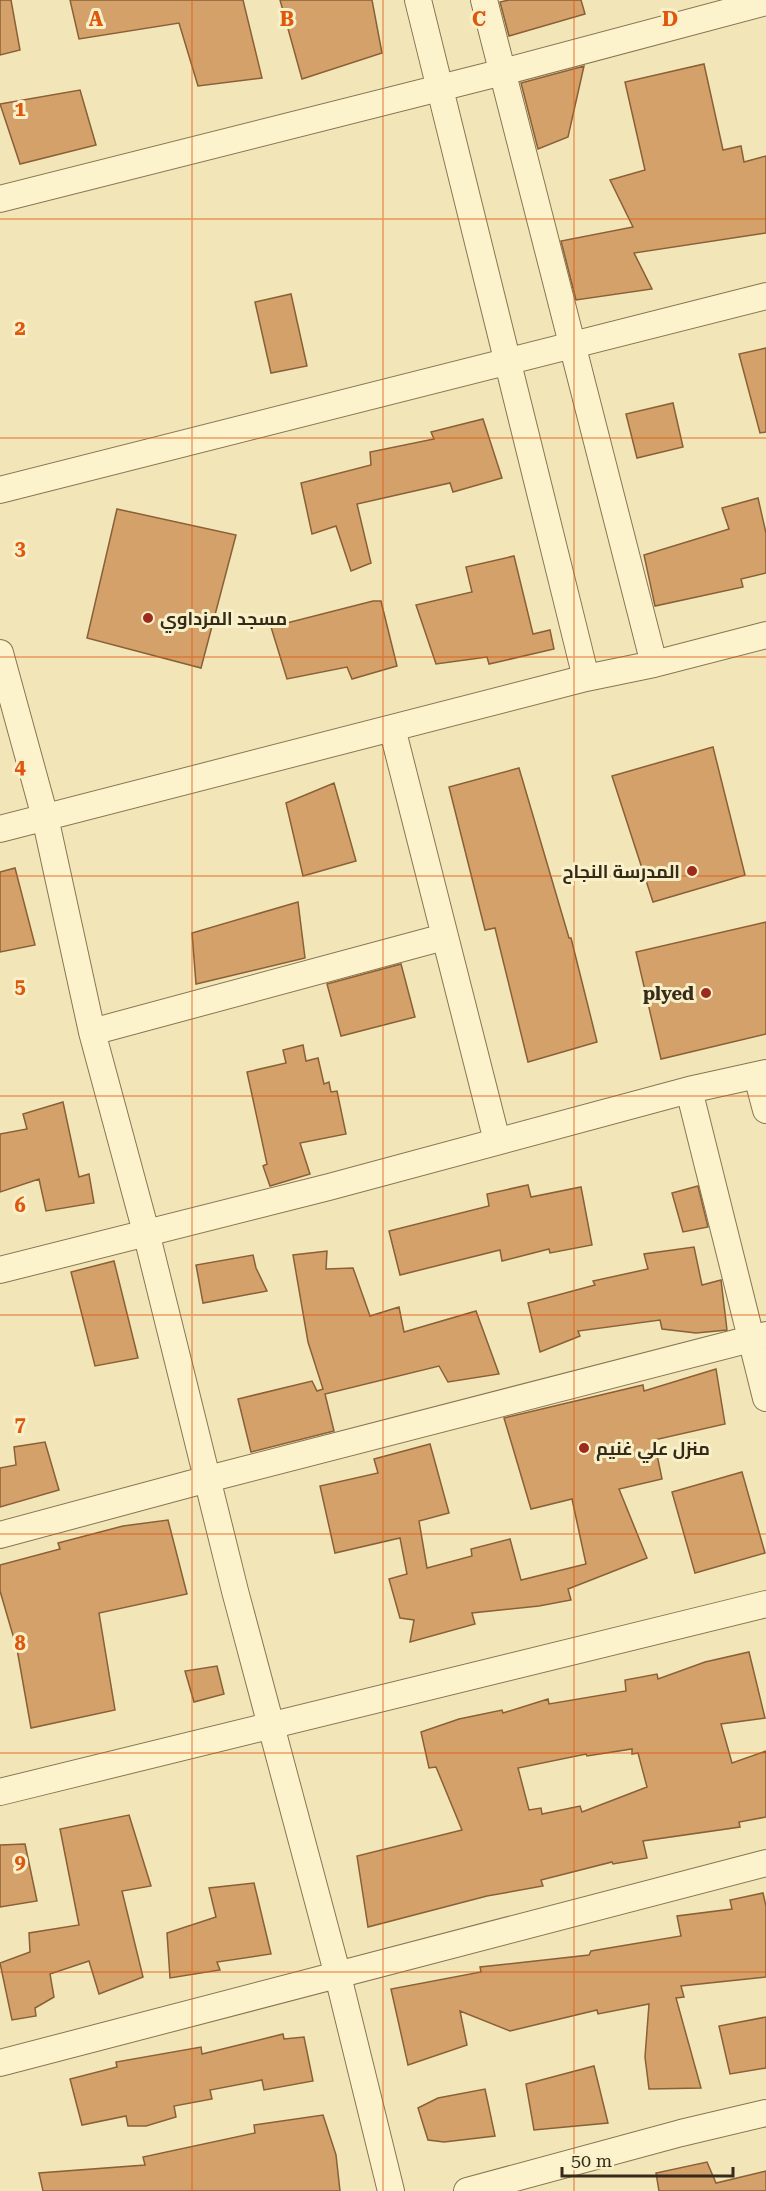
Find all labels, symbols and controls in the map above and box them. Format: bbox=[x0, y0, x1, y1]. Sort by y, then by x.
text: A bbox=[89, 7, 104, 31]
text: B bbox=[280, 7, 294, 31]
text: C bbox=[472, 7, 486, 31]
text: D bbox=[662, 7, 678, 31]
text: 1 bbox=[14, 97, 26, 121]
text: 2 bbox=[14, 316, 26, 340]
text: 3 bbox=[14, 536, 26, 560]
place label: مسجد المزداوي bbox=[160, 608, 287, 633]
marker: مسجد المزداوي bbox=[141, 611, 155, 625]
text: 4 bbox=[14, 755, 26, 779]
place label: المدرسة النجاح bbox=[562, 861, 680, 884]
marker: المدرسة النجاح bbox=[685, 864, 699, 878]
text: 5 bbox=[14, 974, 26, 998]
place label: plyed bbox=[643, 983, 694, 1004]
marker: plyed bbox=[699, 986, 713, 1000]
text: 6 bbox=[14, 1193, 26, 1217]
text: 7 bbox=[14, 1412, 26, 1436]
place label: منزل علي غنيم bbox=[596, 1438, 710, 1464]
marker: منزل علي غنيم bbox=[577, 1441, 591, 1455]
text: 8 bbox=[14, 1631, 26, 1655]
text: 9 bbox=[14, 1850, 26, 1874]
scale bar bbox=[562, 2140, 733, 2178]
text: 50 m bbox=[571, 2150, 612, 2171]

